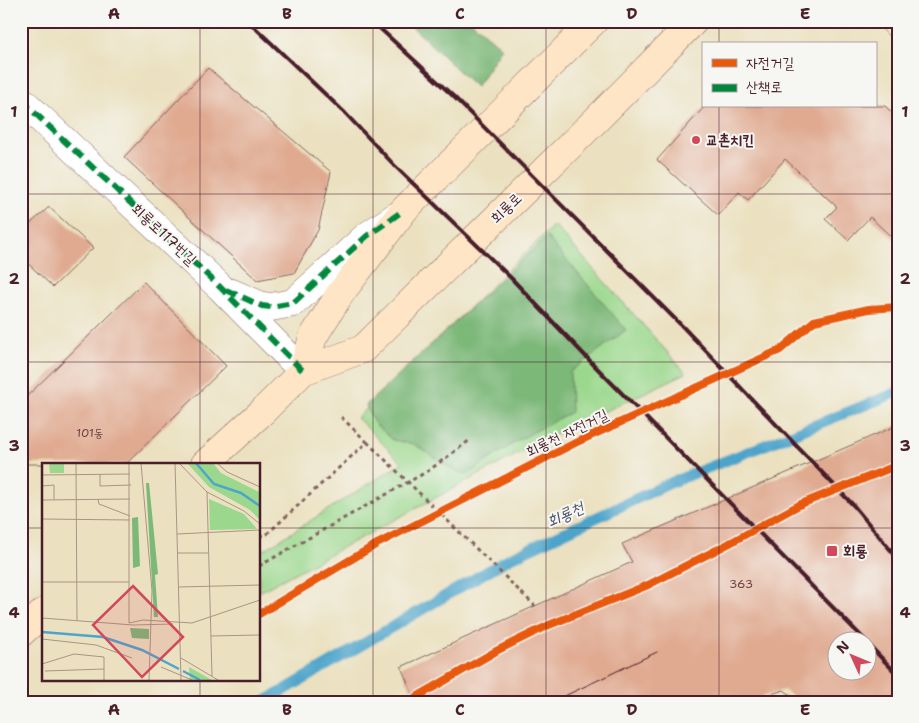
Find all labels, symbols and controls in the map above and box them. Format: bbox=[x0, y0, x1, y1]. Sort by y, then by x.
text: A bbox=[108, 3, 120, 24]
text: B bbox=[282, 3, 292, 24]
text: C bbox=[455, 3, 465, 24]
text: D bbox=[626, 3, 638, 24]
text: E bbox=[800, 3, 810, 24]
legend bbox=[702, 42, 876, 108]
text: 자전거길 bbox=[746, 53, 794, 73]
text: 산책로 bbox=[746, 77, 782, 97]
text: 1 bbox=[10, 101, 18, 122]
text: 1 bbox=[901, 101, 909, 122]
place label: 교촌치킨 bbox=[706, 130, 754, 150]
marker: 교촌치킨 bbox=[690, 134, 702, 146]
street label: 회룡로 bbox=[486, 188, 526, 228]
street label: 회룡로117번길 bbox=[127, 199, 201, 269]
text: 2 bbox=[8, 268, 20, 289]
text: 2 bbox=[899, 268, 911, 289]
street label: 회룡천 자전거길 bbox=[522, 404, 612, 462]
house number: 101동 bbox=[76, 425, 104, 441]
text: 3 bbox=[8, 435, 20, 456]
text: 3 bbox=[899, 435, 911, 456]
inset map bbox=[42, 463, 260, 680]
water label: 회룡천 bbox=[543, 496, 589, 532]
place label: 회룡 bbox=[843, 541, 867, 561]
marker: 회룡 bbox=[825, 544, 839, 558]
house number: 363 bbox=[729, 576, 753, 592]
text: 4 bbox=[8, 602, 20, 623]
text: 4 bbox=[899, 602, 911, 623]
north arrow bbox=[826, 630, 876, 680]
text: N bbox=[832, 637, 853, 657]
text: A bbox=[108, 699, 120, 720]
text: B bbox=[282, 699, 292, 720]
text: C bbox=[455, 699, 465, 720]
text: D bbox=[626, 699, 638, 720]
text: E bbox=[800, 699, 810, 720]

